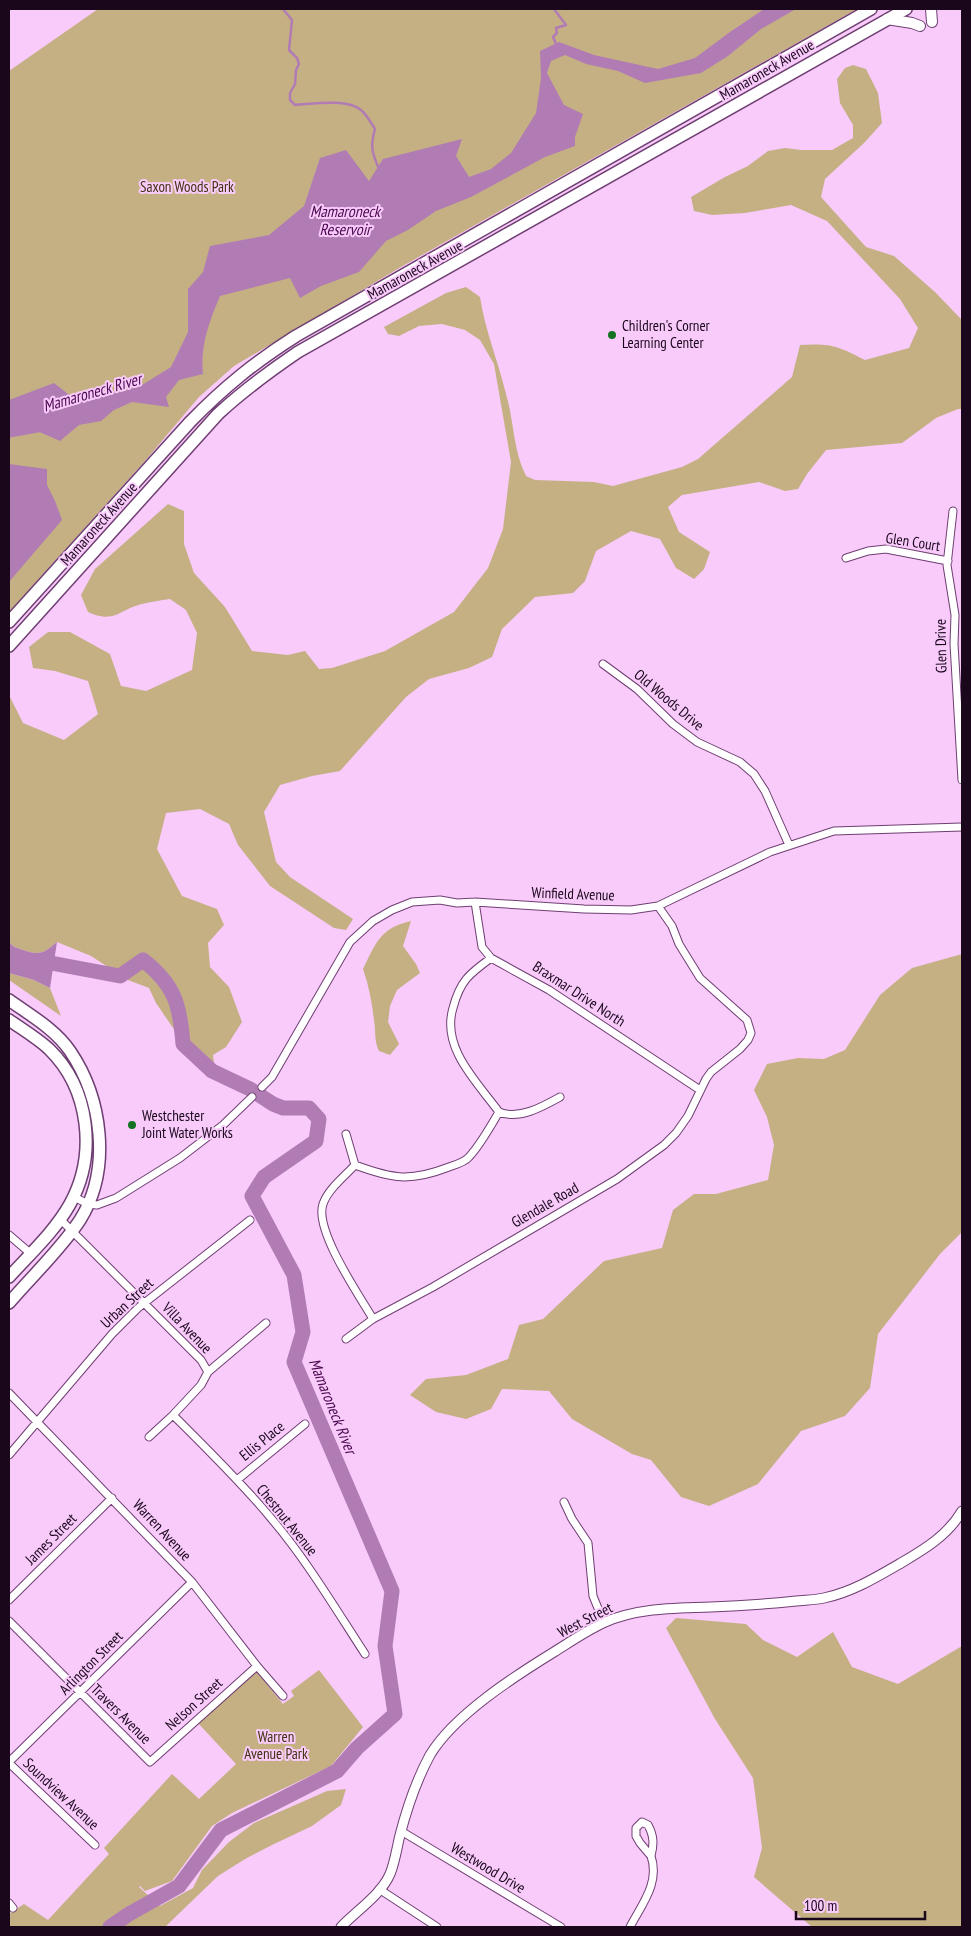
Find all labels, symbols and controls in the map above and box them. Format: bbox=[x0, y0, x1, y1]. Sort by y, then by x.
street label: Mamaroneck Avenue bbox=[716, 35, 817, 104]
park label: Saxon Woods Park bbox=[140, 177, 234, 196]
water label: Mamaroneck Reservoir bbox=[310, 201, 382, 239]
street label: Mamaroneck Avenue bbox=[364, 236, 466, 304]
place label: Children's Corner Learning Center bbox=[622, 316, 711, 352]
marker: Children's Corner Learning Center bbox=[606, 329, 618, 341]
water label: Mamaroneck River bbox=[40, 368, 146, 416]
street label: Mamaroneck Avenue bbox=[56, 478, 141, 569]
street label: Glen Court bbox=[884, 528, 942, 555]
street label: Glen Drive bbox=[931, 619, 950, 673]
street label: Old Woods Drive bbox=[630, 665, 708, 734]
street label: Winfield Avenue bbox=[531, 883, 615, 904]
street label: Braxmar Drive North bbox=[529, 957, 629, 1031]
place label: Westchester Joint Water Works bbox=[141, 1106, 233, 1142]
marker: Westchester Joint Water Works bbox=[126, 1119, 138, 1131]
street label: Glendale Road bbox=[508, 1178, 582, 1231]
street label: Urban Street bbox=[96, 1273, 157, 1332]
street label: Villa Avenue bbox=[158, 1297, 216, 1357]
water label: Mamaroneck River bbox=[305, 1355, 362, 1459]
street label: Ellis Place bbox=[235, 1417, 288, 1465]
street label: Chestnut Avenue bbox=[253, 1480, 322, 1559]
street label: Warren Avenue bbox=[129, 1495, 196, 1564]
street label: James Street bbox=[20, 1509, 80, 1569]
street label: West Street bbox=[554, 1598, 615, 1641]
street label: Arlington Street bbox=[55, 1627, 126, 1698]
street label: Nelson Street bbox=[161, 1673, 226, 1734]
street label: Travers Avenue bbox=[87, 1680, 155, 1748]
park label: Warren Avenue Park bbox=[244, 1727, 308, 1763]
street label: Soundview Avenue bbox=[19, 1754, 103, 1834]
street label: Westwood Drive bbox=[448, 1838, 529, 1897]
scale bar bbox=[796, 1888, 925, 1920]
text: 100 m bbox=[804, 1896, 837, 1915]

